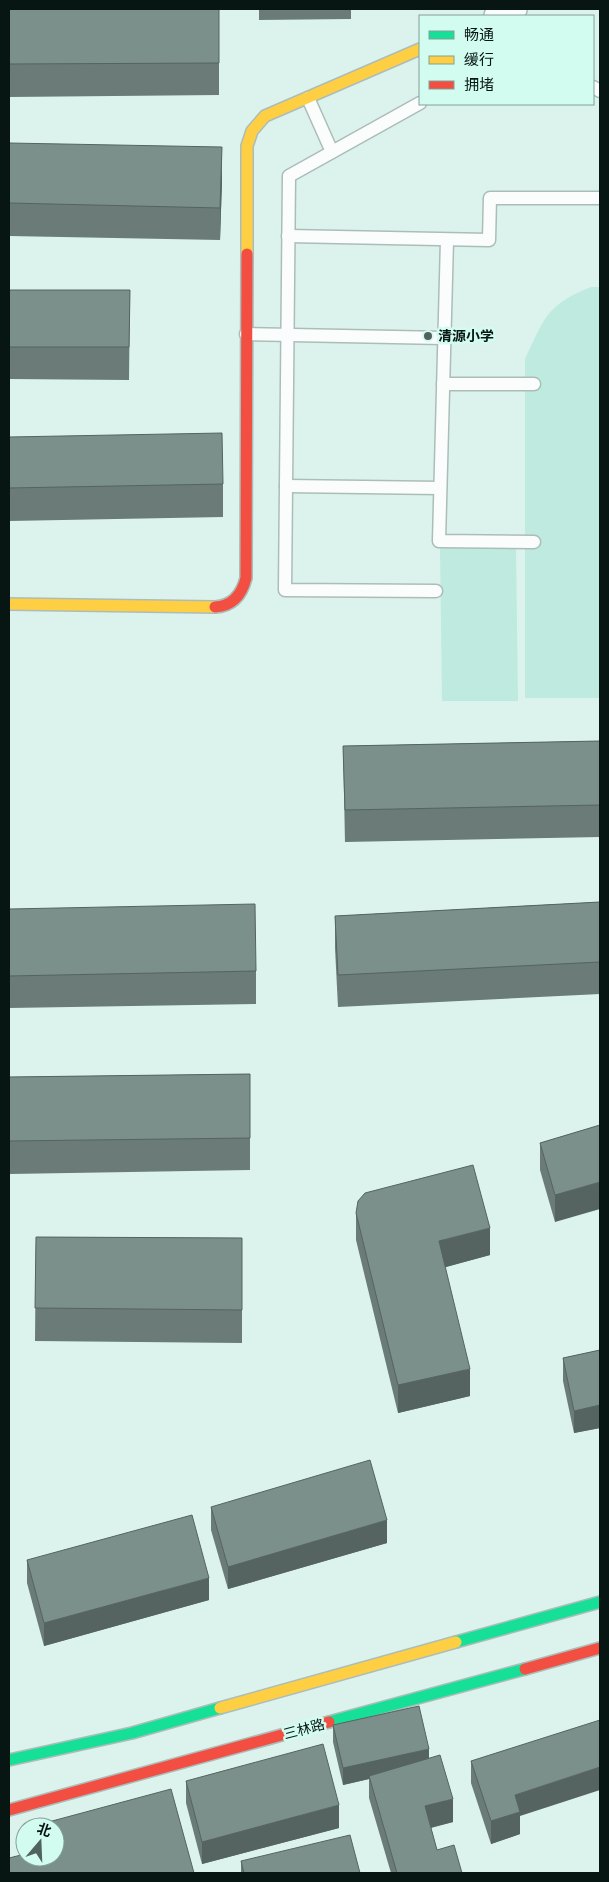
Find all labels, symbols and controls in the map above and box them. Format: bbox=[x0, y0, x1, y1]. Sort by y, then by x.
legend bbox=[419, 15, 594, 105]
text: 畅通 bbox=[464, 26, 494, 44]
text: 缓行 bbox=[464, 51, 494, 69]
text: 拥堵 bbox=[464, 76, 494, 94]
place label: 清源小学 bbox=[438, 328, 494, 344]
marker: 清源小学 bbox=[422, 330, 434, 342]
street label: 三林路 bbox=[282, 1716, 326, 1742]
north arrow bbox=[15, 1817, 65, 1867]
text: 北 bbox=[35, 1820, 53, 1840]

